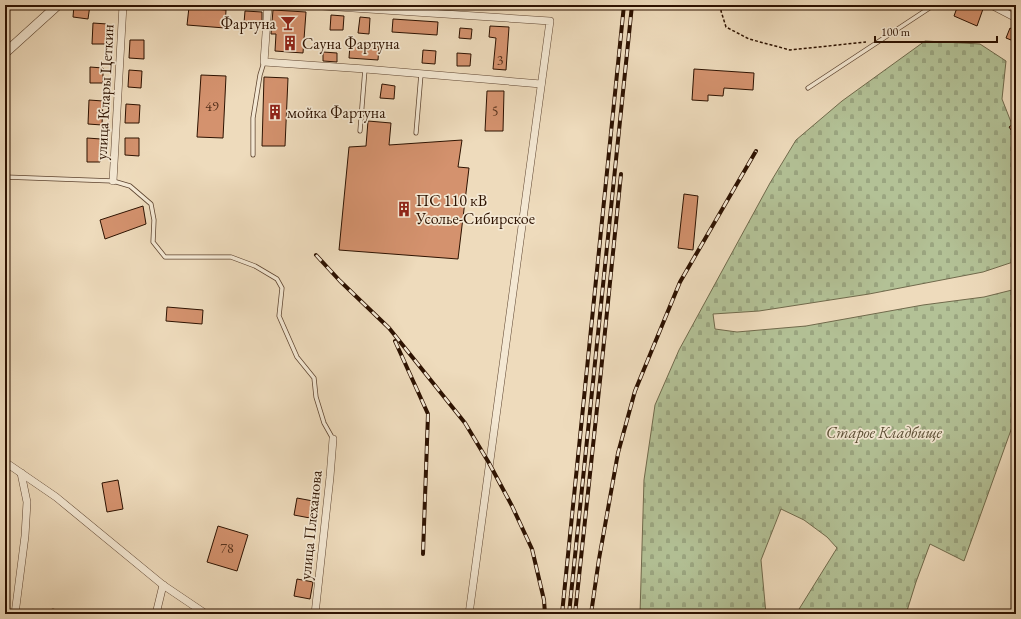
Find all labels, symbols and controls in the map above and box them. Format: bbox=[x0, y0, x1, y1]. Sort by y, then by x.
place label: Фартуна bbox=[221, 13, 277, 34]
bar icon: Фартуна bbox=[279, 14, 297, 32]
scale bar bbox=[875, 18, 997, 44]
street label: улица Клары Цеткин bbox=[90, 23, 119, 161]
text: 100 m bbox=[881, 24, 911, 40]
place label: Сауна Фартуна bbox=[302, 33, 400, 54]
building icon: Сауна Фартуна bbox=[281, 34, 299, 52]
house number: 3 bbox=[497, 51, 504, 69]
house number: 49 bbox=[205, 97, 219, 115]
place label: мойка Фартуна bbox=[287, 102, 386, 123]
house number: 5 bbox=[492, 102, 498, 120]
building icon: мойка Фартуна bbox=[266, 103, 284, 121]
place label: ПС 110 кВ Усолье-Сибирское bbox=[415, 190, 535, 229]
building icon: ПС 110 кВ Усолье-Сибирское bbox=[395, 200, 413, 218]
park label: Старое Кладбище bbox=[826, 422, 943, 443]
street label: улица Плеханова bbox=[294, 469, 327, 581]
house number: 78 bbox=[220, 539, 234, 557]

